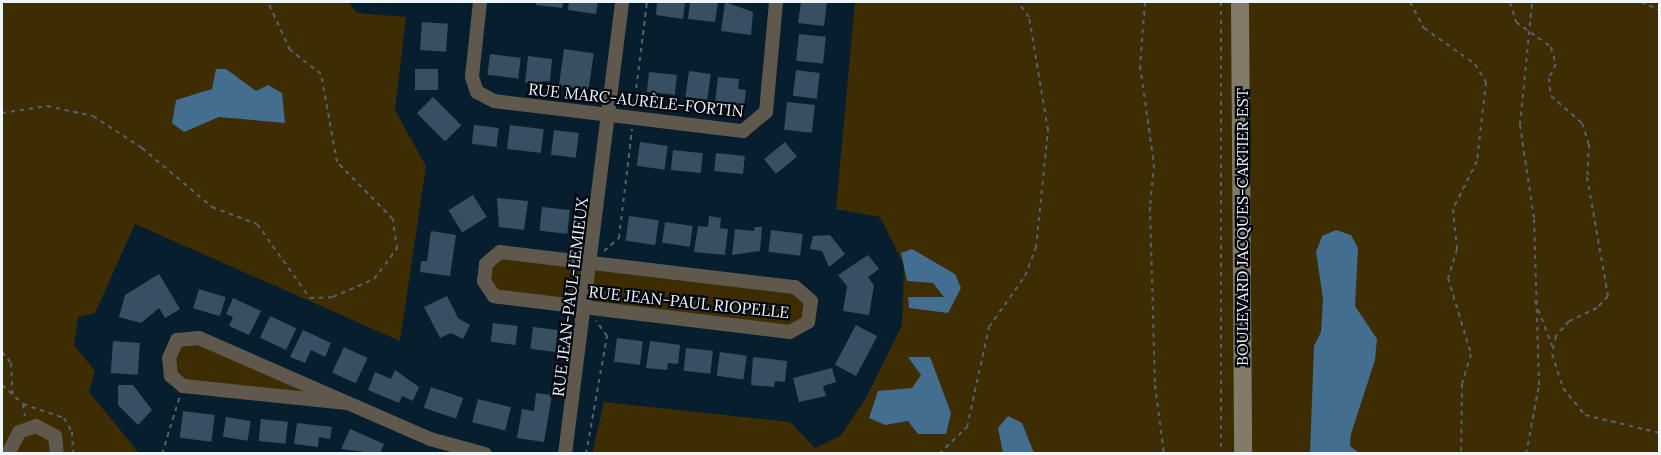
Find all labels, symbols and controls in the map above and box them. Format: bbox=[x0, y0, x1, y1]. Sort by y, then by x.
street label: RUE MARC-AURÈLE-FORTIN bbox=[527, 79, 745, 121]
street label: BOULEVARD JACQUES-CARTIER EST bbox=[1232, 88, 1252, 366]
street label: RUE JEAN-PAUL-LEMIEUX bbox=[548, 196, 592, 398]
street label: RUE JEAN-PAUL RIOPELLE bbox=[588, 282, 790, 322]

